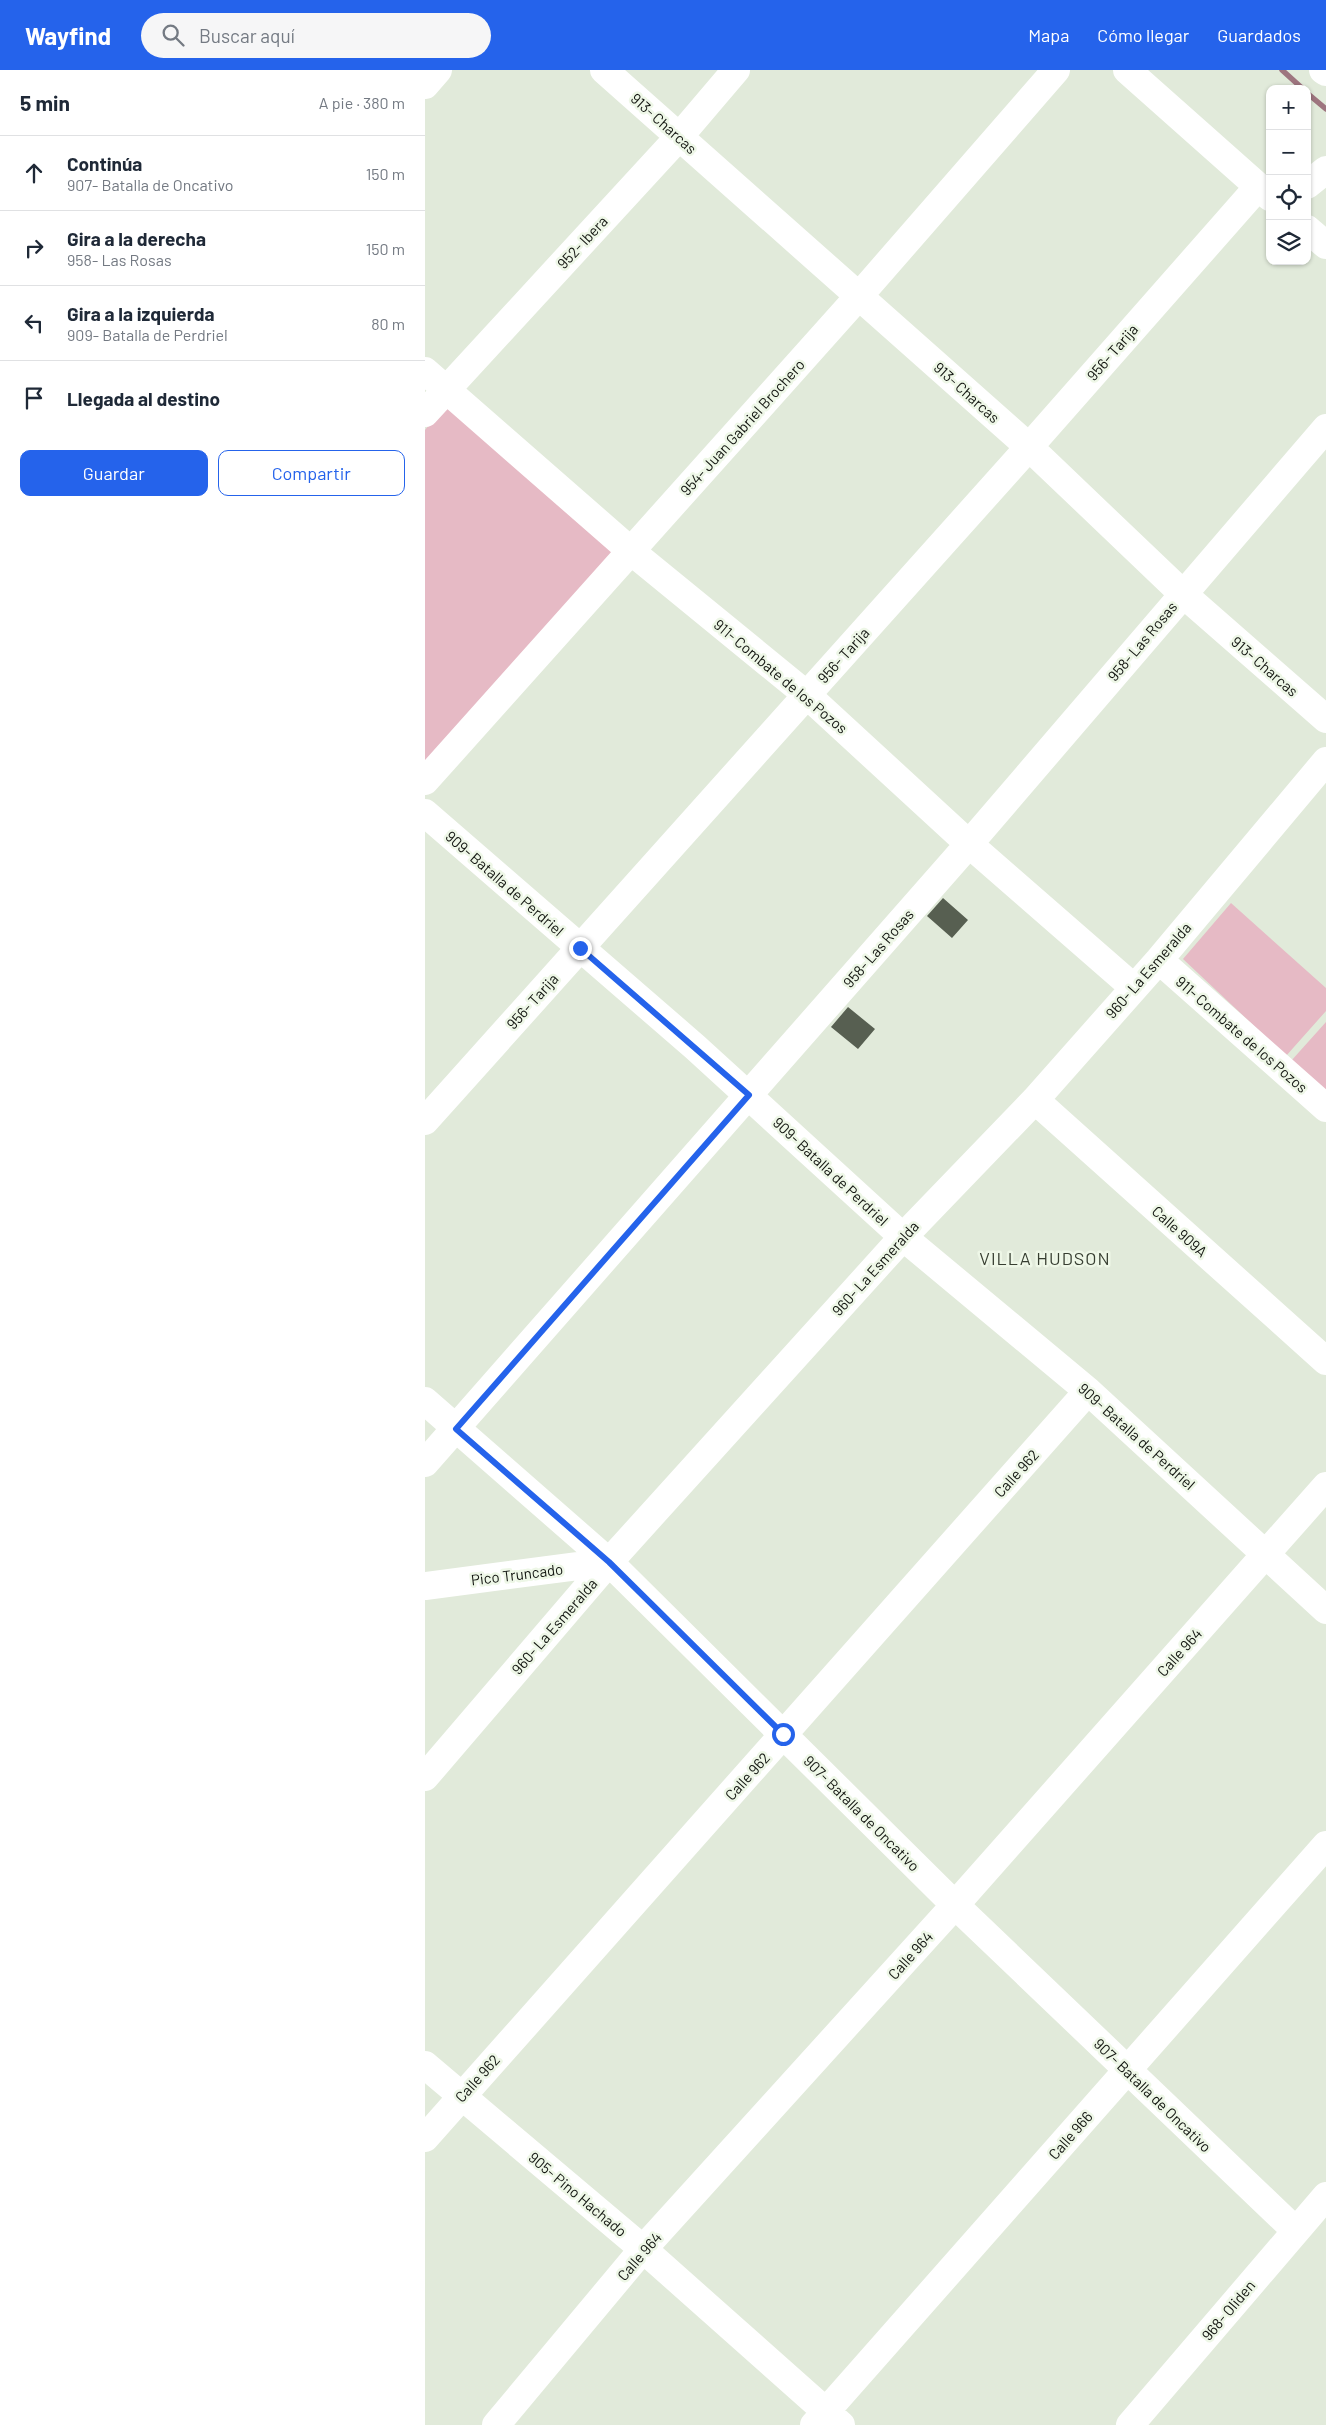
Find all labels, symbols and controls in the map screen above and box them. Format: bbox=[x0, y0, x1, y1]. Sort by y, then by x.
search box bbox=[141, 13, 491, 58]
text: Wayfind bbox=[25, 21, 111, 50]
icon: search bbox=[159, 21, 187, 49]
text: Buscar aquí bbox=[199, 24, 295, 47]
text: Mapa bbox=[1028, 24, 1069, 46]
text: Cómo llegar bbox=[1097, 24, 1189, 46]
text: Guardados bbox=[1217, 24, 1301, 46]
map controls bbox=[1266, 85, 1311, 265]
button: + bbox=[1266, 85, 1311, 130]
street label: 913- Charcas bbox=[627, 89, 701, 157]
text: 5 min bbox=[20, 90, 70, 115]
text: A pie · 380 m bbox=[319, 93, 405, 112]
button: − bbox=[1266, 130, 1311, 175]
text: Continúa bbox=[67, 152, 142, 175]
icon: ahead bbox=[20, 159, 48, 187]
text: 150 m bbox=[366, 164, 405, 183]
text: 907- Batalla de Oncativo bbox=[67, 175, 234, 194]
button: locate bbox=[1266, 175, 1311, 220]
street label: 952- Ibera bbox=[553, 212, 611, 272]
button: layers bbox=[1266, 220, 1311, 265]
text: Gira a la derecha bbox=[67, 227, 206, 250]
icon: right bbox=[20, 234, 48, 262]
text: 150 m bbox=[366, 239, 405, 258]
text: 958- Las Rosas bbox=[67, 250, 172, 269]
text: Gira a la izquierda bbox=[67, 302, 215, 325]
icon: left bbox=[20, 309, 48, 337]
text: 80 m bbox=[371, 314, 405, 333]
street label: 956- Tarija bbox=[1083, 320, 1141, 384]
text: 909- Batalla de Perdriel bbox=[67, 325, 228, 344]
street label: 954- Juan Gabriel Brochero bbox=[676, 355, 808, 499]
street label: 913- Charcas bbox=[930, 358, 1004, 426]
icon: arrive bbox=[20, 384, 48, 412]
text: Llegada al destino bbox=[67, 387, 220, 410]
button: Guardar bbox=[20, 450, 208, 496]
button: Compartir bbox=[218, 450, 405, 496]
street label: 958- Las Rosas bbox=[1104, 598, 1180, 684]
street label: 911- Combate de los Pozos bbox=[711, 615, 851, 737]
street label: 956- Tarija bbox=[813, 623, 873, 687]
street label: 913- Charcas bbox=[1228, 632, 1302, 700]
street label: 909- Batalla de Perdriel bbox=[442, 827, 568, 939]
street label: 958- Las Rosas bbox=[839, 905, 917, 991]
street label: 960- La Esmeralda bbox=[1101, 918, 1195, 1022]
route end bbox=[569, 937, 592, 960]
street label: 956- Tarija bbox=[502, 969, 562, 1033]
street label: 911- Combate de los Pozos bbox=[1172, 972, 1312, 1096]
street label: 909- Batalla de Perdriel bbox=[770, 1113, 892, 1229]
street label: Calle 909A bbox=[1149, 1202, 1211, 1260]
street label: 960- La Esmeralda bbox=[828, 1217, 922, 1319]
district label: VILLA HUDSON bbox=[979, 1247, 1111, 1269]
street label: 909- Batalla de Perdriel bbox=[1075, 1379, 1199, 1493]
street label: Calle 962 bbox=[990, 1445, 1042, 1501]
street label: Pico Truncado bbox=[470, 1559, 564, 1589]
street label: 960- La Esmeralda bbox=[507, 1574, 601, 1678]
street label: Calle 964 bbox=[1153, 1624, 1205, 1680]
route start bbox=[772, 1723, 795, 1746]
street label: Calle 962 bbox=[721, 1748, 773, 1804]
street label: 907- Batalla de Oncativo bbox=[800, 1751, 924, 1875]
street label: Calle 964 bbox=[884, 1927, 936, 1983]
street label: 907- Batalla de Oncativo bbox=[1091, 2034, 1215, 2156]
street label: Calle 962 bbox=[451, 2050, 503, 2106]
street label: Calle 966 bbox=[1044, 2107, 1096, 2163]
street label: 905- Pino Hachado bbox=[525, 2148, 631, 2240]
street label: Calle 964 bbox=[613, 2228, 665, 2284]
street label: 968- Oliden bbox=[1198, 2276, 1258, 2344]

